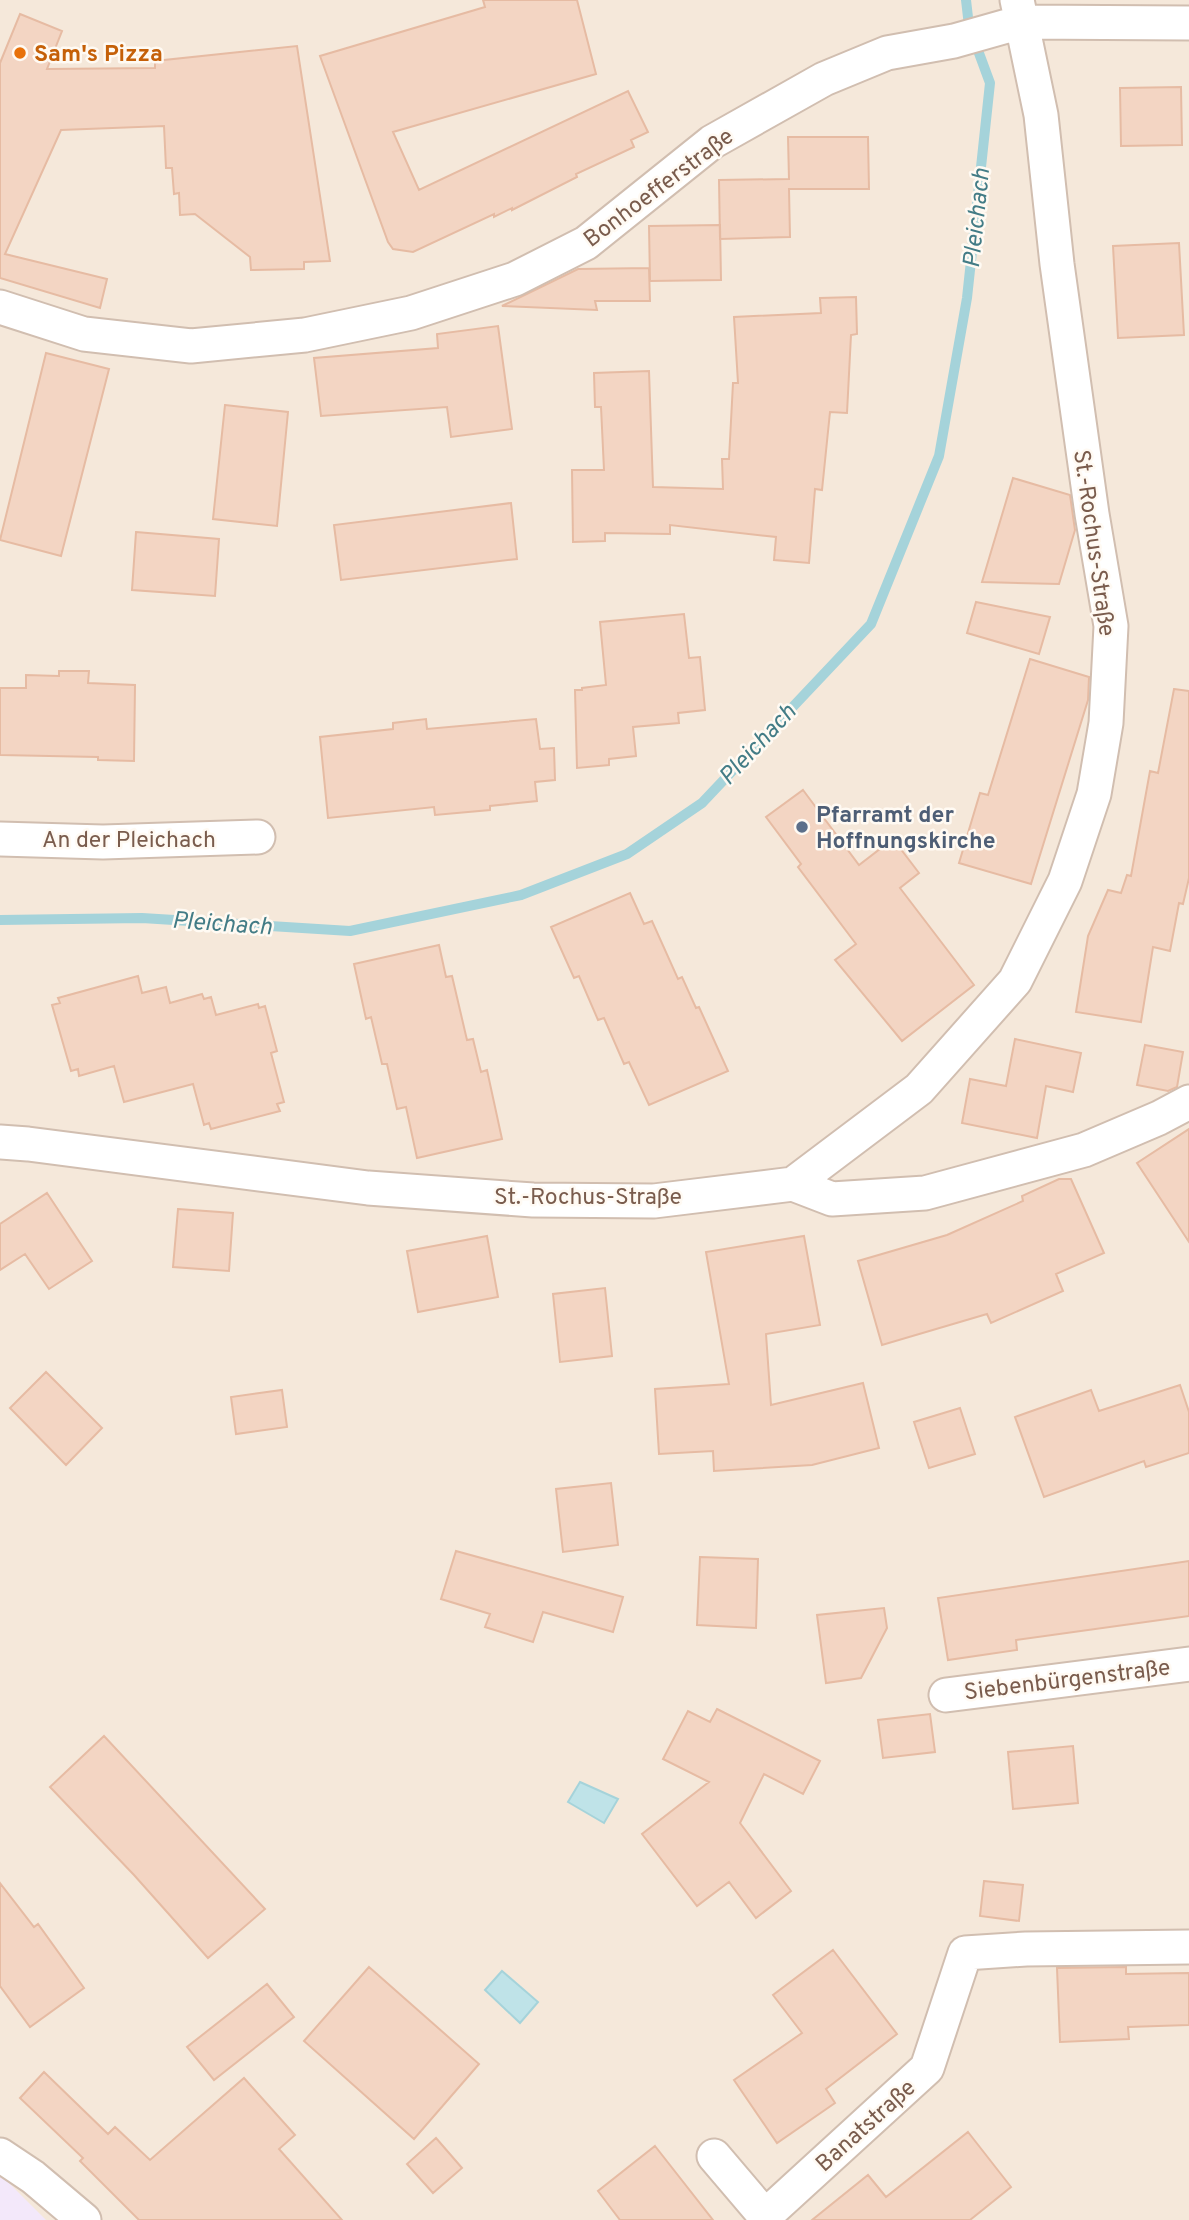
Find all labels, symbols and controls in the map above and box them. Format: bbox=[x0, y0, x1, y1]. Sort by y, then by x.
place label: Sam's Pizza bbox=[34, 41, 163, 70]
marker: Sam's Pizza bbox=[12, 45, 28, 61]
street label: Bonhoefferstraße bbox=[579, 123, 740, 255]
water label: Pleichach bbox=[958, 167, 998, 270]
street label: St.-Rochus-Straße bbox=[1065, 448, 1120, 638]
water label: Pleichach bbox=[713, 698, 804, 792]
place label: Pfarramt der Hoffnungskirche bbox=[816, 802, 996, 857]
marker: Pfarramt der Hoffnungskirche bbox=[794, 819, 810, 835]
street label: An der Pleichach bbox=[42, 827, 216, 856]
water label: Pleichach bbox=[171, 907, 273, 943]
street label: St.-Rochus-Straße bbox=[494, 1184, 682, 1213]
street label: Siebenbürgenstraße bbox=[963, 1654, 1172, 1709]
street label: Banatstraße bbox=[811, 2074, 923, 2179]

